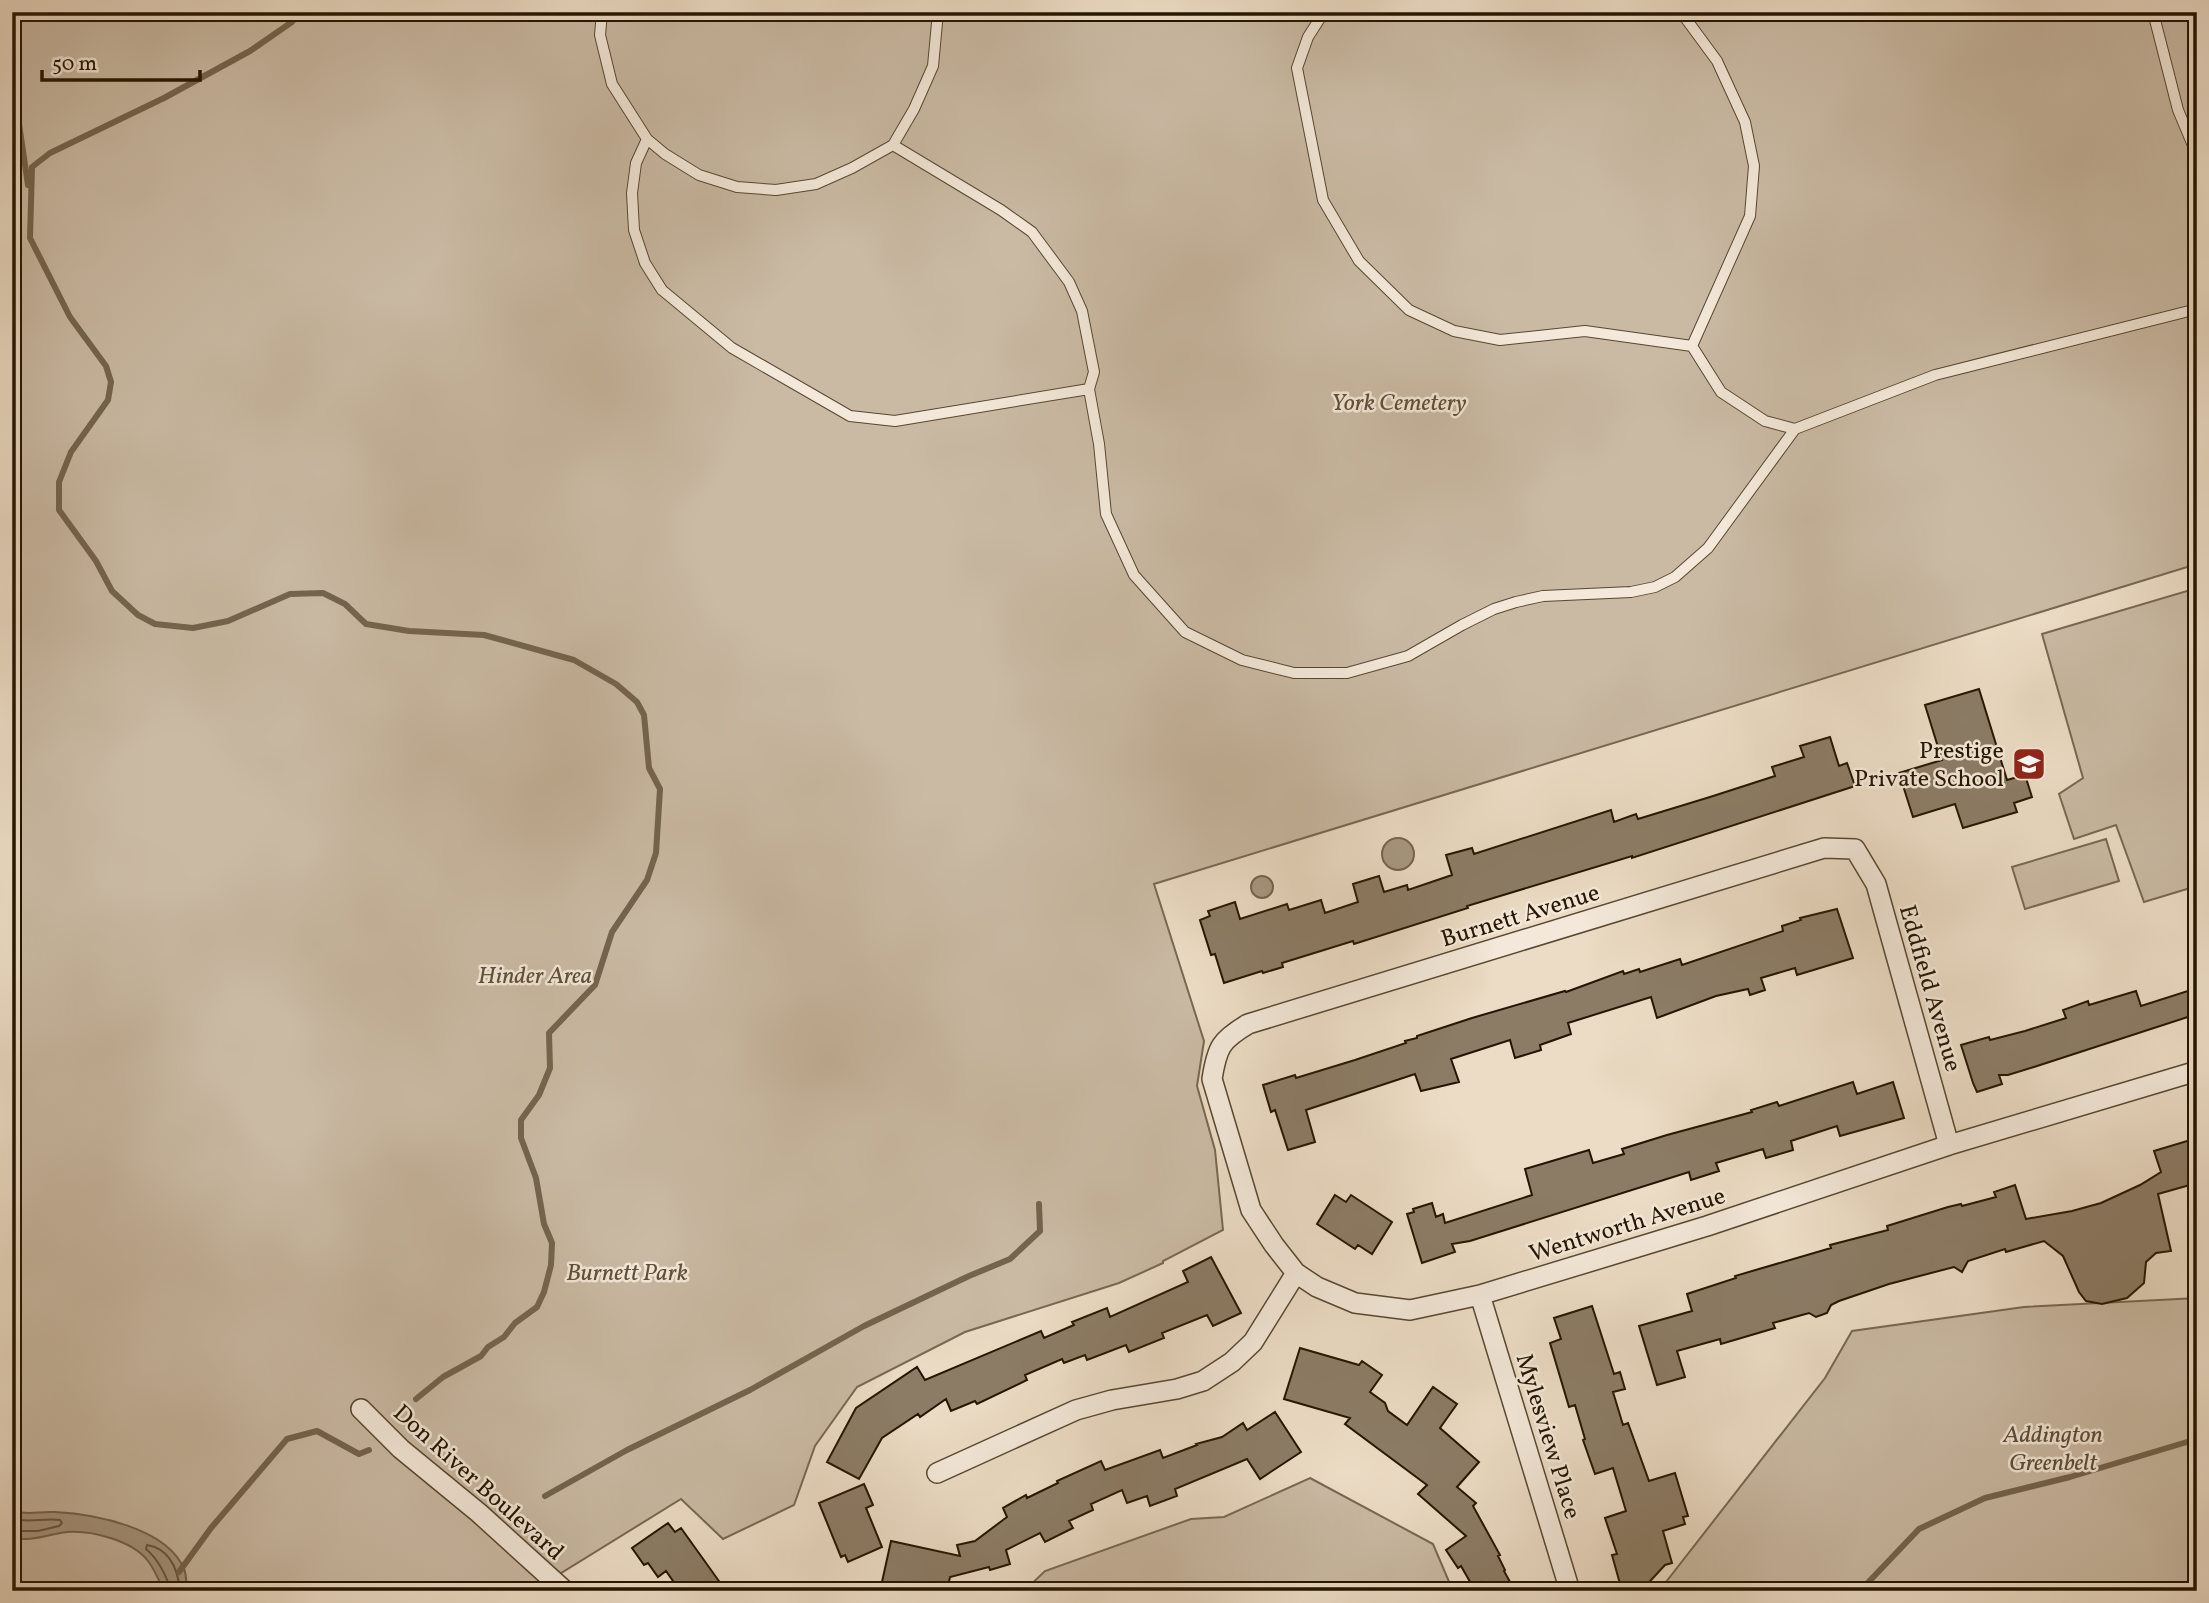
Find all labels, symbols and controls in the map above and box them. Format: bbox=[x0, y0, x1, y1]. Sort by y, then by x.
scale bar bbox=[42, 38, 200, 82]
text: 50 m bbox=[52, 50, 97, 79]
park label: York Cemetery bbox=[1331, 387, 1467, 421]
place label: Prestige Private School bbox=[1854, 735, 2004, 797]
school or university icon: Prestige Private School bbox=[2010, 745, 2048, 783]
street label: Burnett Avenue bbox=[1437, 877, 1604, 957]
street label: Eddfield Avenue bbox=[1889, 901, 1969, 1076]
park label: Hinder Area bbox=[478, 960, 592, 994]
street label: Wentworth Avenue bbox=[1525, 1180, 1730, 1272]
park label: Burnett Park bbox=[566, 1257, 688, 1291]
street label: Mylesview Place bbox=[1506, 1350, 1588, 1523]
street label: Don River Boulevard bbox=[385, 1397, 571, 1570]
park label: Addington Greenbelt bbox=[2002, 1419, 2103, 1481]

